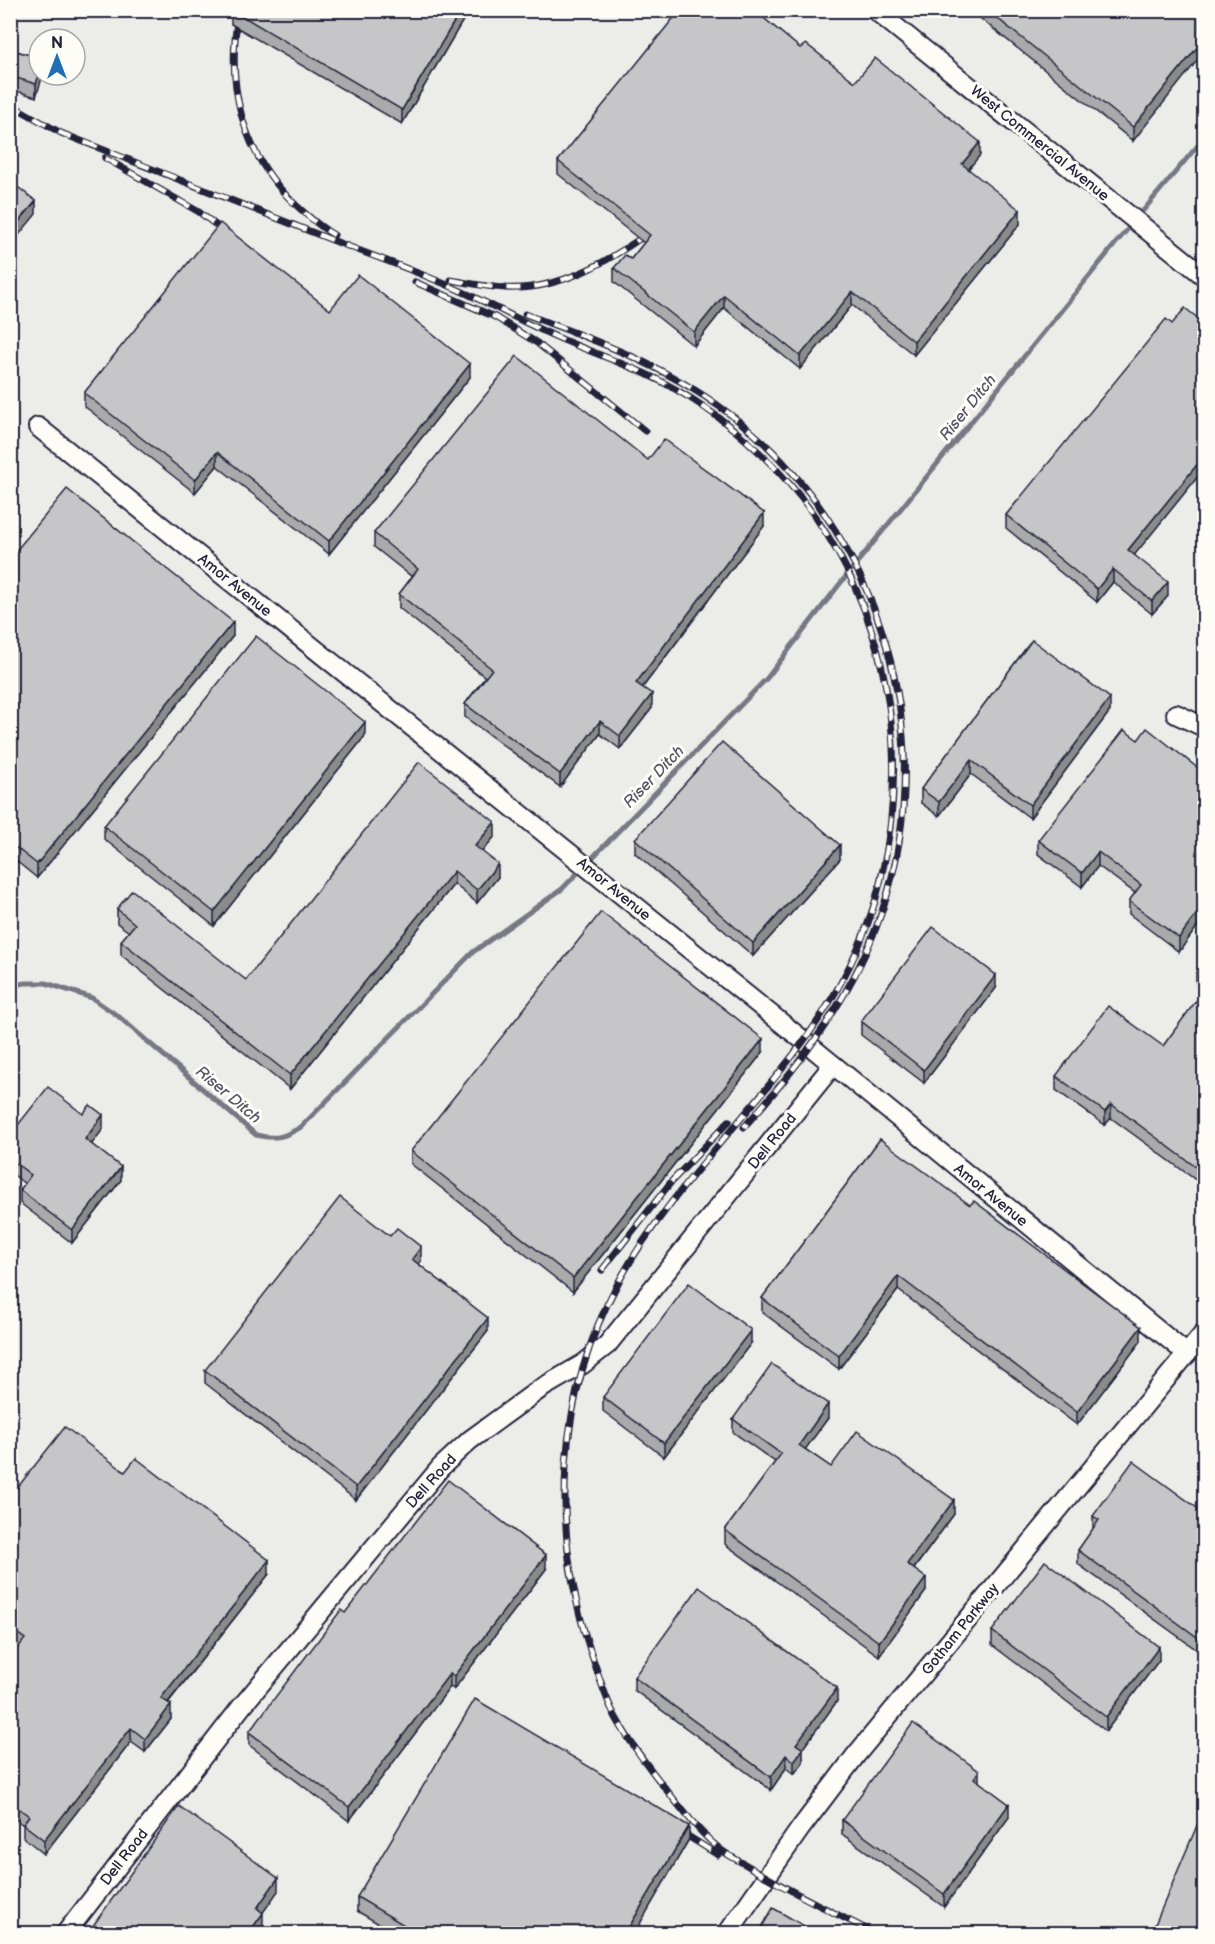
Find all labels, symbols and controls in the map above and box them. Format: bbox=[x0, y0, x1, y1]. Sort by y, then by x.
north arrow bbox=[27, 27, 87, 87]
text: N bbox=[51, 34, 63, 53]
street label: West Commercial Avenue bbox=[966, 81, 1113, 205]
water label: Riser Ditch bbox=[936, 371, 1001, 445]
street label: Amor Avenue bbox=[194, 550, 276, 621]
water label: Riser Ditch bbox=[620, 742, 689, 812]
street label: Amor Avenue bbox=[573, 854, 655, 925]
water label: Riser Ditch bbox=[192, 1062, 265, 1128]
street label: Dell Road bbox=[744, 1109, 801, 1173]
street label: Amor Avenue bbox=[950, 1160, 1032, 1231]
street label: Dell Road bbox=[402, 1450, 461, 1512]
street label: Gotham Parkway bbox=[918, 1579, 1003, 1679]
street label: Dell Road bbox=[96, 1825, 152, 1889]

